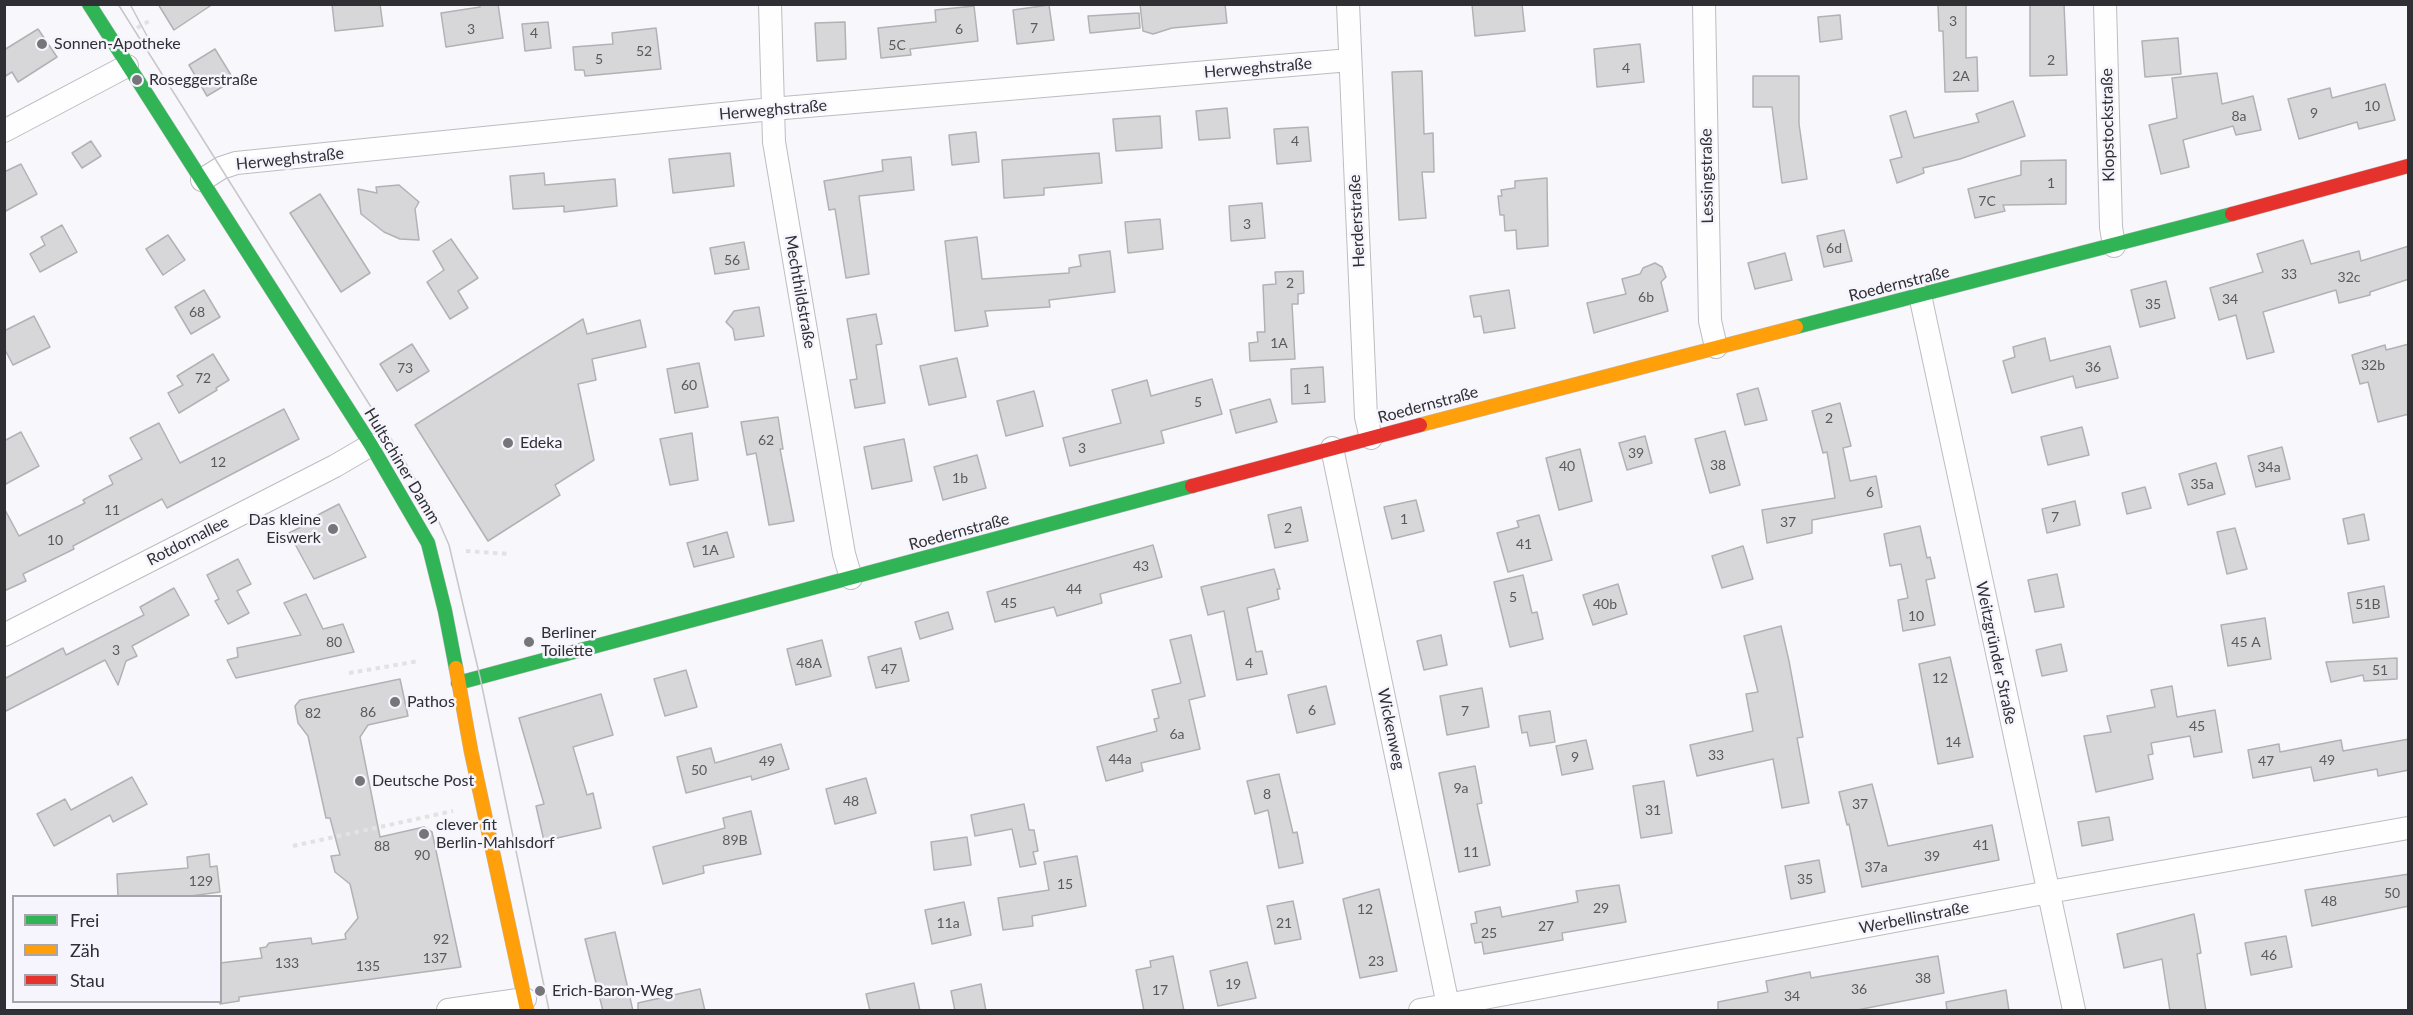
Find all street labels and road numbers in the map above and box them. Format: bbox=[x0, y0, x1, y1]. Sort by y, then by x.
street label: Herweghstraße bbox=[1203, 54, 1313, 82]
street label: Klopstockstraße bbox=[2097, 68, 2119, 182]
street label: Herweghstraße bbox=[718, 96, 828, 124]
street label: Lessingstraße bbox=[1697, 128, 1717, 224]
street label: Herweghstraße bbox=[235, 144, 345, 174]
street label: Herderstraße bbox=[1345, 174, 1369, 268]
street label: Mechthildstraße bbox=[781, 234, 819, 350]
street label: Roedernstraße bbox=[1847, 262, 1951, 306]
street label: Roedernstraße bbox=[1376, 382, 1480, 428]
street label: Hultschiner Damm bbox=[360, 405, 444, 527]
street label: Roedernstraße bbox=[907, 509, 1011, 555]
street label: Rotdornallee bbox=[144, 512, 232, 570]
street label: Weitzgründer Straße bbox=[1971, 580, 2021, 726]
street label: Wickenweg bbox=[1373, 687, 1409, 771]
street label: Werbellinstraße bbox=[1857, 898, 1971, 938]

